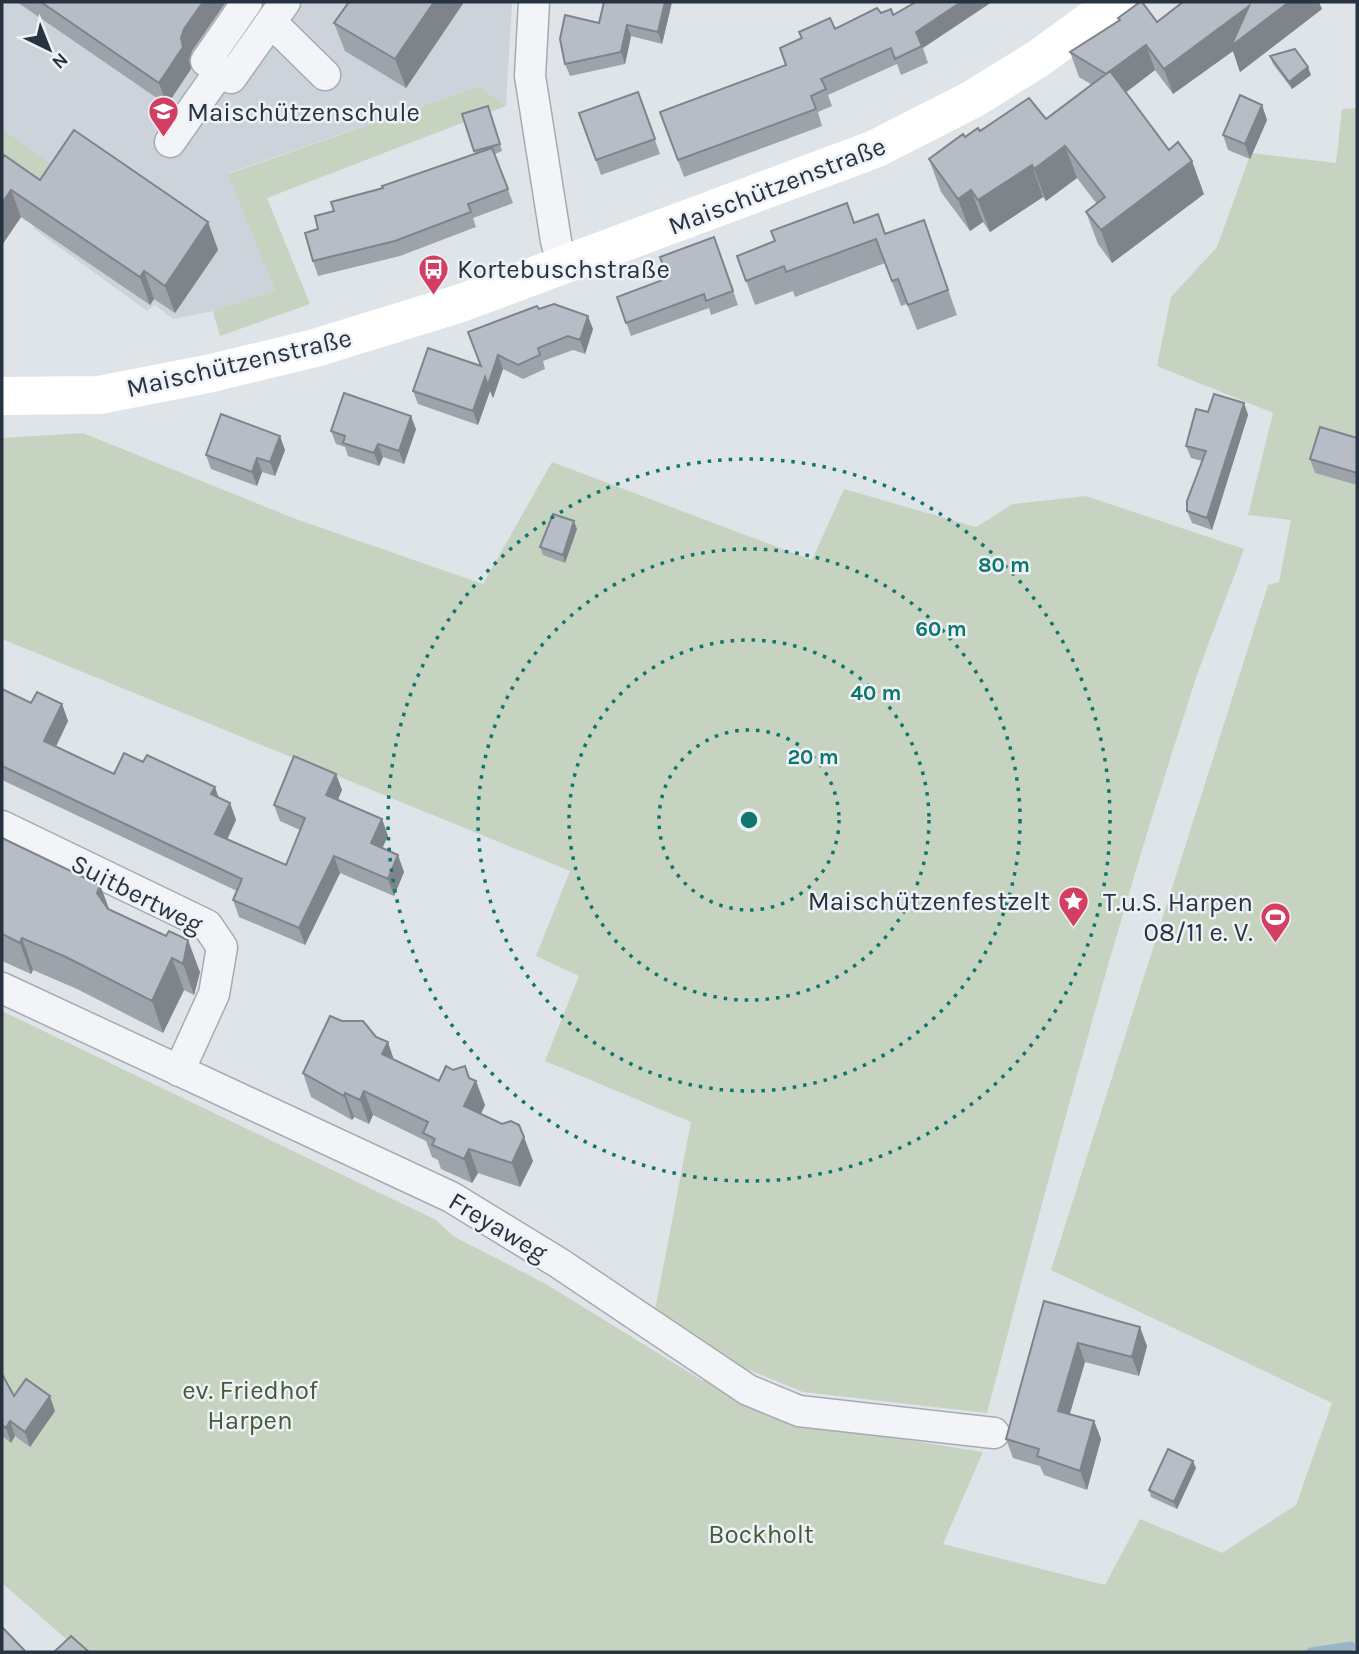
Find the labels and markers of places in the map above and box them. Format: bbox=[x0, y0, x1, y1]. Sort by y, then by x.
school or university icon: Maischützenschule bbox=[147, 95, 181, 139]
place label: Maischützenschule bbox=[187, 97, 420, 128]
bus stop icon: Kortebuschstraße bbox=[417, 252, 451, 296]
place label: Kortebuschstraße bbox=[457, 254, 670, 285]
centre of rings bbox=[737, 808, 761, 832]
place icon: Maischützenfestzelt bbox=[1056, 884, 1090, 928]
place label: Maischützenfestzelt bbox=[808, 886, 1050, 917]
place label: T.u.S. Harpen 08/11 e. V. bbox=[1103, 887, 1253, 948]
sports icon: T.u.S. Harpen 08/11 e. V. bbox=[1259, 900, 1293, 944]

